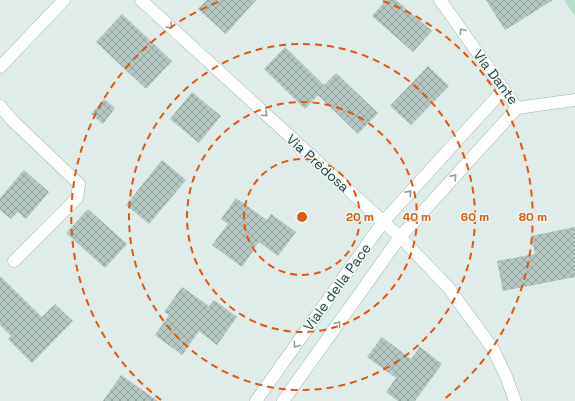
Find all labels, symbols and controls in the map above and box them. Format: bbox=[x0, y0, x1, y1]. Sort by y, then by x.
one-way arrow bbox=[165, 22, 172, 29]
one-way arrow bbox=[459, 28, 467, 35]
street label: Via Dante bbox=[470, 46, 522, 108]
one-way arrow bbox=[261, 109, 268, 116]
street label: Via Predosa bbox=[283, 130, 353, 196]
one-way arrow bbox=[449, 174, 457, 182]
one-way arrow bbox=[405, 190, 412, 198]
text: 20 m bbox=[346, 209, 374, 225]
text: 40 m bbox=[403, 209, 431, 225]
text: 60 m bbox=[461, 209, 489, 225]
text: 80 m bbox=[519, 209, 547, 225]
centre of rings bbox=[295, 210, 309, 224]
street label: Viale della Pace bbox=[299, 240, 375, 334]
one-way arrow bbox=[333, 321, 340, 328]
one-way arrow bbox=[293, 341, 301, 348]

